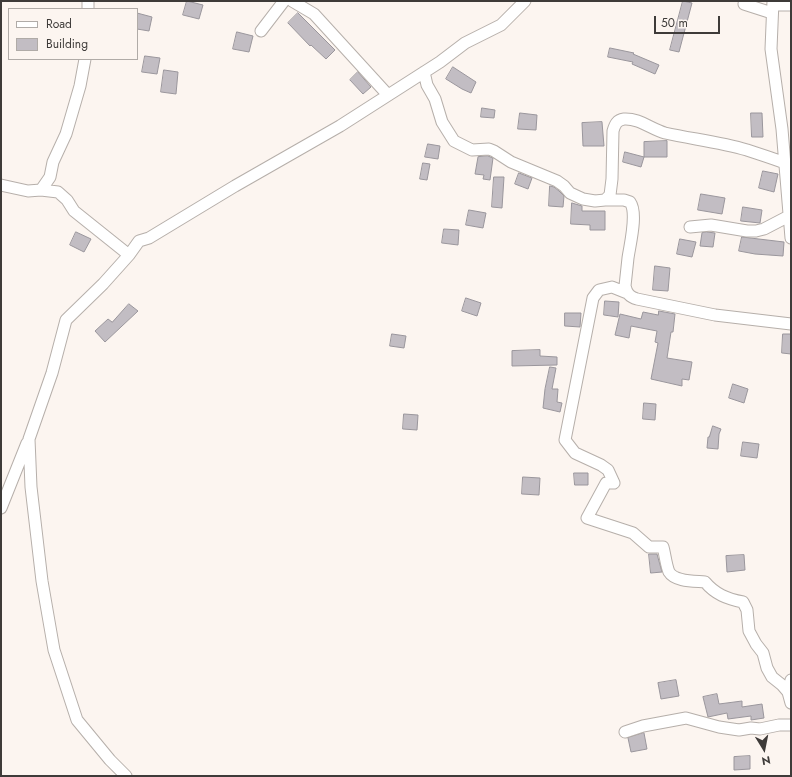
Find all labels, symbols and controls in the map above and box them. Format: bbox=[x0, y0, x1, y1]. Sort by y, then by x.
legend bbox=[8, 8, 138, 60]
scale bar bbox=[656, 8, 722, 34]
text: 50 m bbox=[661, 14, 688, 32]
text: Road bbox=[46, 15, 72, 33]
text: Building bbox=[46, 35, 88, 53]
north arrow bbox=[744, 729, 784, 769]
text: N bbox=[760, 752, 772, 769]

